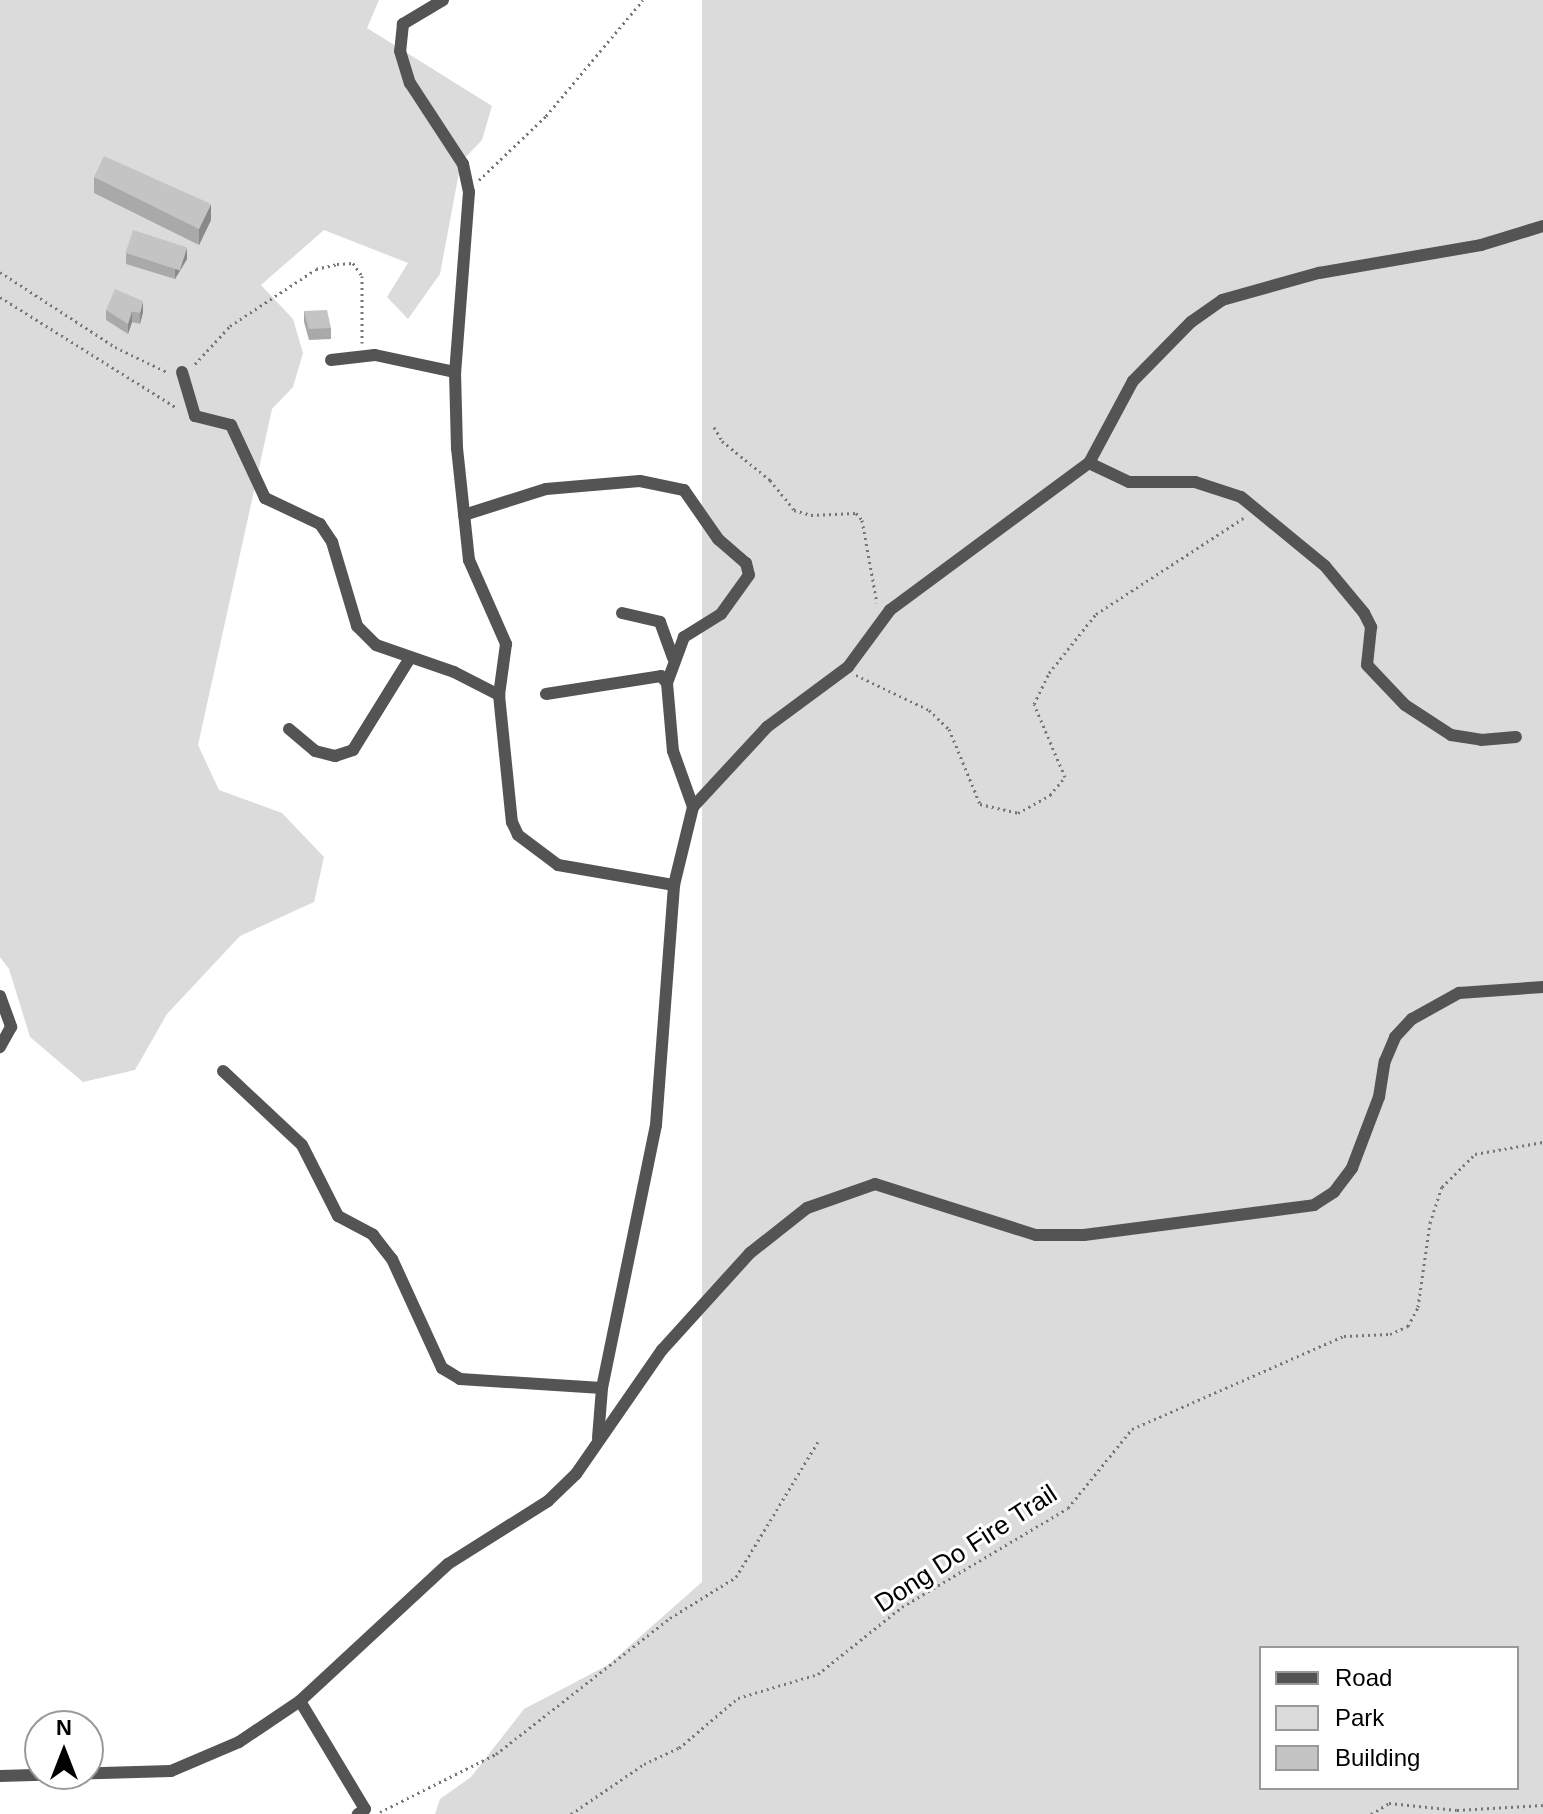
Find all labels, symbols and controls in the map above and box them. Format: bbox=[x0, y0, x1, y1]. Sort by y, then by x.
street label: Dong Do Fire Trail bbox=[869, 1478, 1063, 1620]
legend bbox=[1259, 1646, 1519, 1790]
text: Road bbox=[1335, 1664, 1392, 1691]
text: Park bbox=[1335, 1704, 1384, 1731]
north arrow bbox=[24, 1710, 104, 1790]
text: N bbox=[56, 1715, 72, 1740]
text: Building bbox=[1335, 1744, 1420, 1771]

